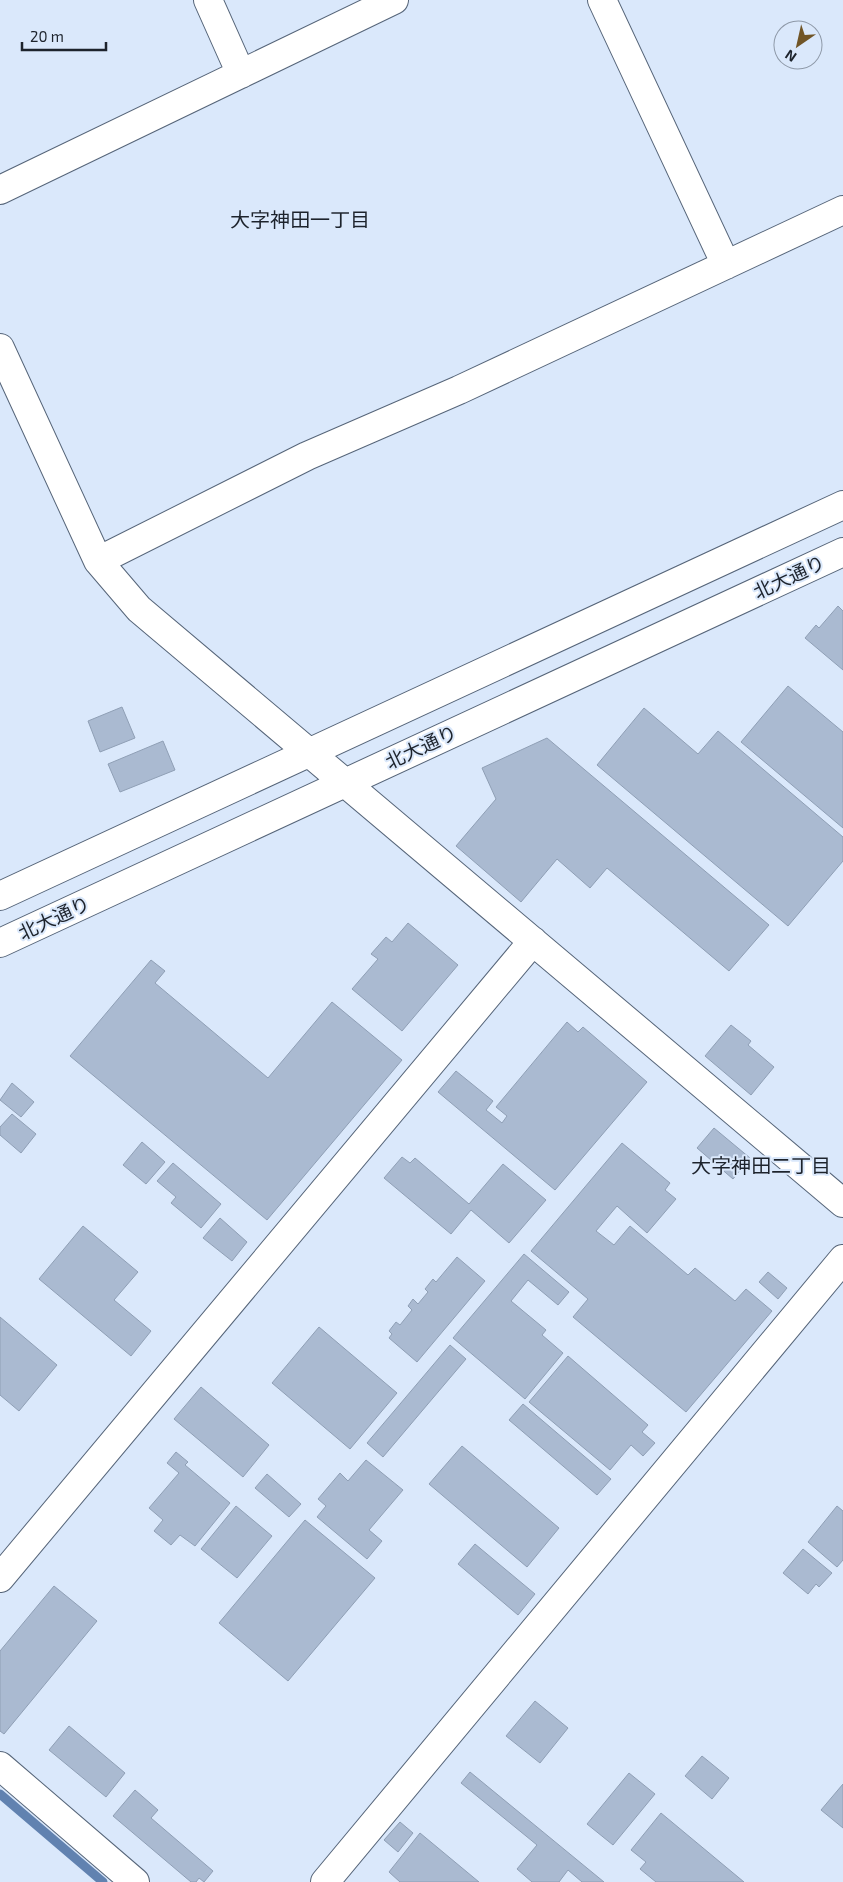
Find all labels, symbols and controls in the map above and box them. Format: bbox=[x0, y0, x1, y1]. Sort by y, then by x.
scale bar bbox=[22, 20, 106, 52]
north arrow bbox=[773, 20, 823, 70]
text: 20 m bbox=[30, 27, 64, 45]
text: N bbox=[782, 46, 799, 66]
district label: 大字神田一丁目 bbox=[230, 207, 370, 231]
street label: 北大通り bbox=[749, 550, 828, 603]
street label: 北大通り bbox=[381, 720, 460, 773]
street label: 北大通り bbox=[14, 891, 93, 944]
district label: 大字神田二丁目 bbox=[691, 1153, 831, 1177]

